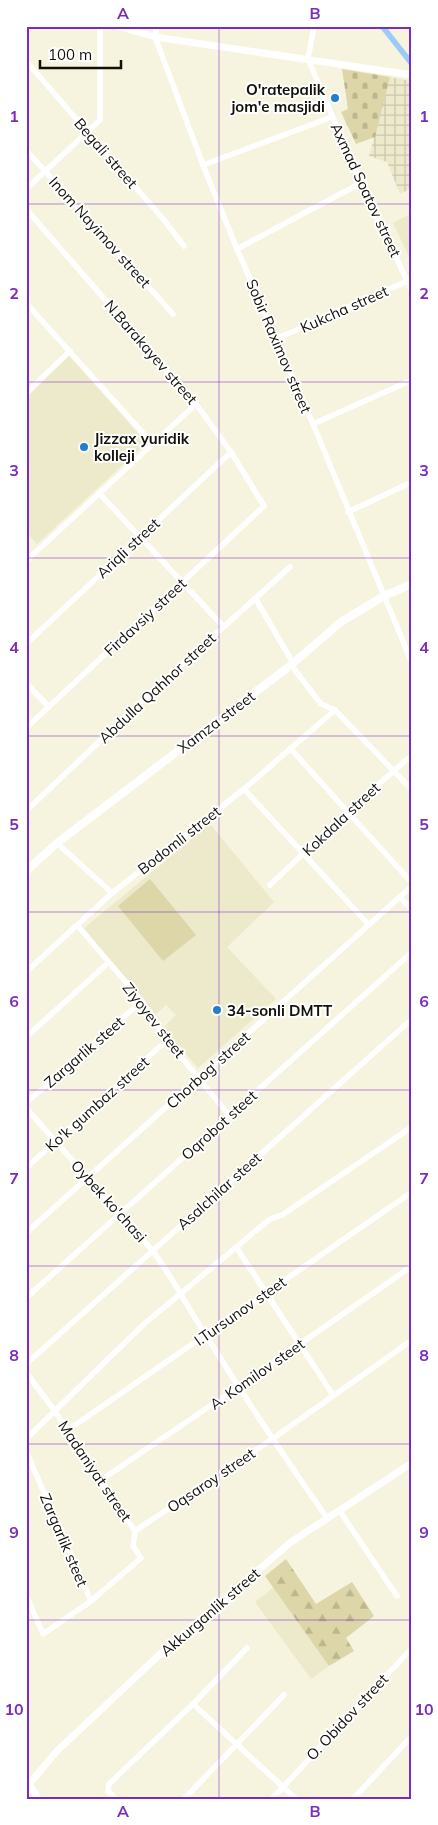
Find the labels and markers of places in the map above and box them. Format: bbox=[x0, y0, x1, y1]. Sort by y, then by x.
place label: O'ratepalik jom'e masjidi bbox=[230, 80, 326, 116]
marker: O'ratepalik jom'e masjidi bbox=[329, 92, 341, 104]
place label: Jizzax yuridik kolleji bbox=[94, 429, 190, 465]
marker: Jizzax yuridik kolleji bbox=[78, 441, 90, 453]
place label: 34-sonli DMTT bbox=[227, 1001, 333, 1020]
marker: 34-sonli DMTT bbox=[211, 1004, 223, 1016]

